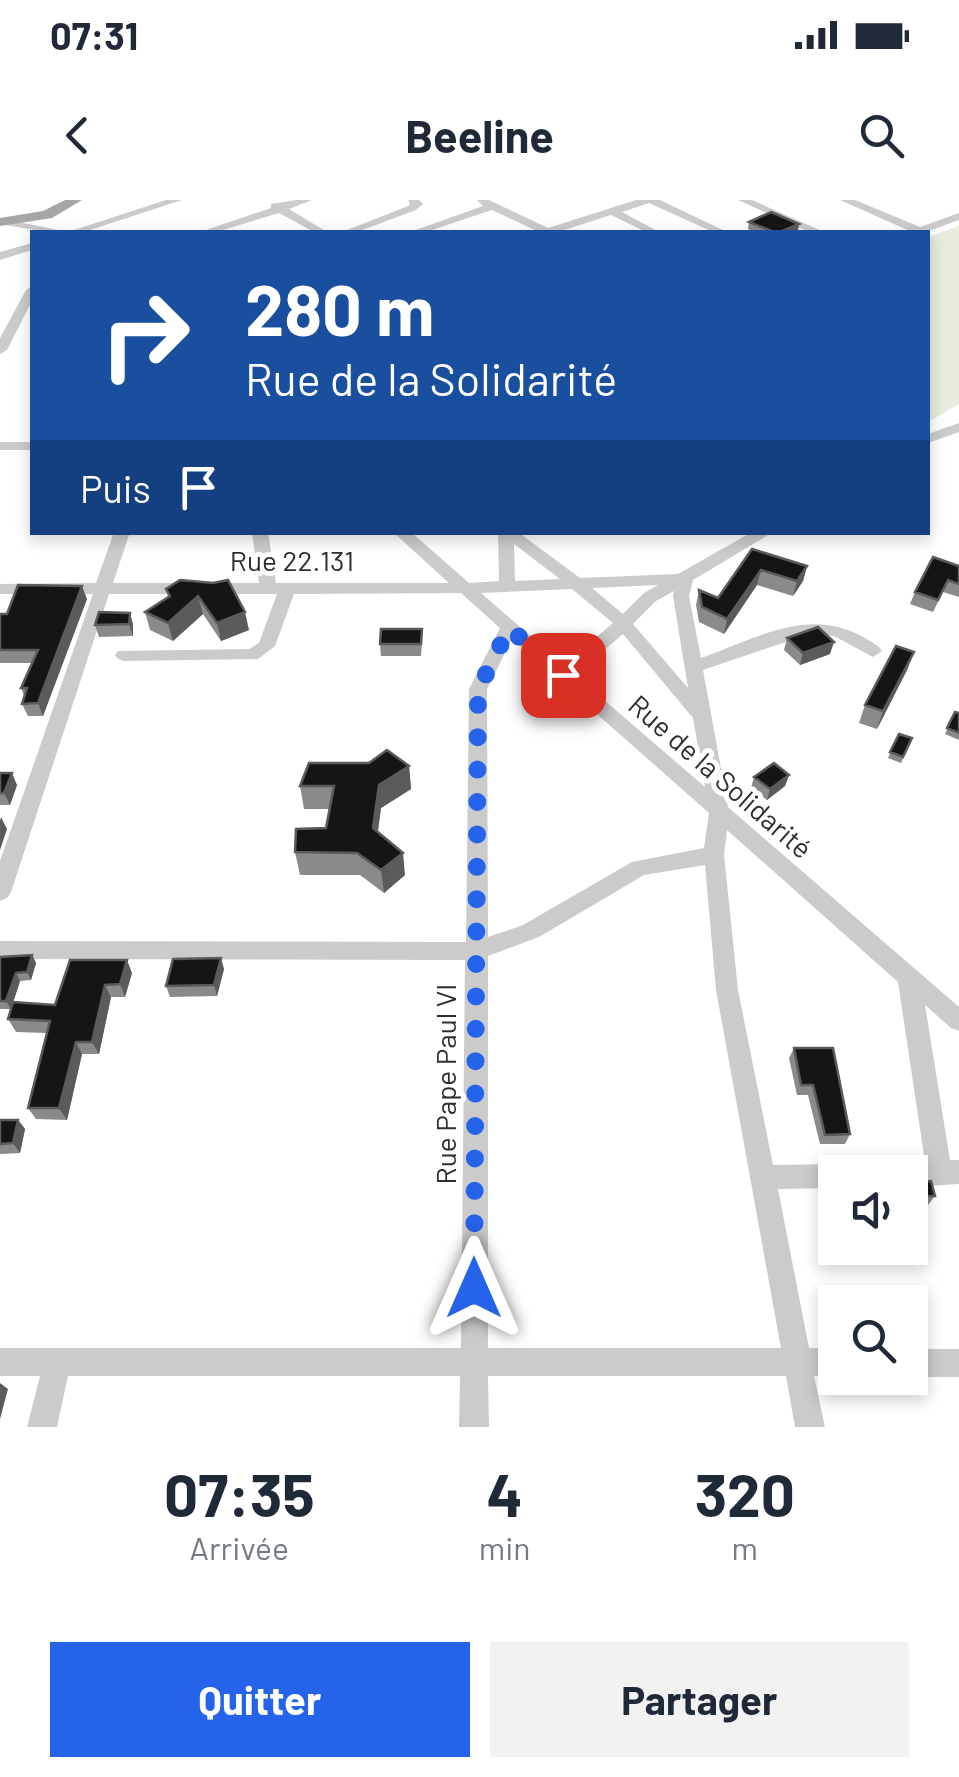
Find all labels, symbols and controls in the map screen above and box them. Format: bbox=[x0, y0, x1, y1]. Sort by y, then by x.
text: 07:31 bbox=[50, 12, 138, 58]
icon: back bbox=[50, 108, 105, 163]
text: Beeline bbox=[405, 108, 554, 162]
icon: search bbox=[854, 108, 909, 163]
text: 280 m bbox=[245, 266, 434, 350]
icon: right bbox=[80, 270, 210, 400]
text: Rue de la Solidarité bbox=[245, 351, 617, 405]
icon: arrive bbox=[171, 460, 226, 515]
text: Puis bbox=[80, 465, 151, 511]
street label: Rue 22.131 bbox=[230, 543, 354, 577]
pin bbox=[521, 633, 606, 718]
icon: arrive bbox=[536, 648, 591, 703]
street label: Rue de la Solidarité bbox=[622, 687, 820, 865]
street label: Rue Pape Paul VI bbox=[428, 984, 462, 1184]
map controls bbox=[818, 1155, 928, 1395]
button: sound bbox=[818, 1155, 928, 1265]
position arrow bbox=[422, 1236, 526, 1340]
button: search bbox=[818, 1285, 928, 1395]
text: 07:35 bbox=[164, 1457, 315, 1529]
text: 4 bbox=[487, 1457, 523, 1529]
text: 320 bbox=[695, 1457, 795, 1529]
text: Arrivée bbox=[190, 1528, 289, 1566]
text: min bbox=[479, 1528, 531, 1566]
text: m bbox=[732, 1528, 758, 1566]
button: Quitter bbox=[50, 1642, 470, 1757]
button: Partager bbox=[490, 1642, 909, 1757]

